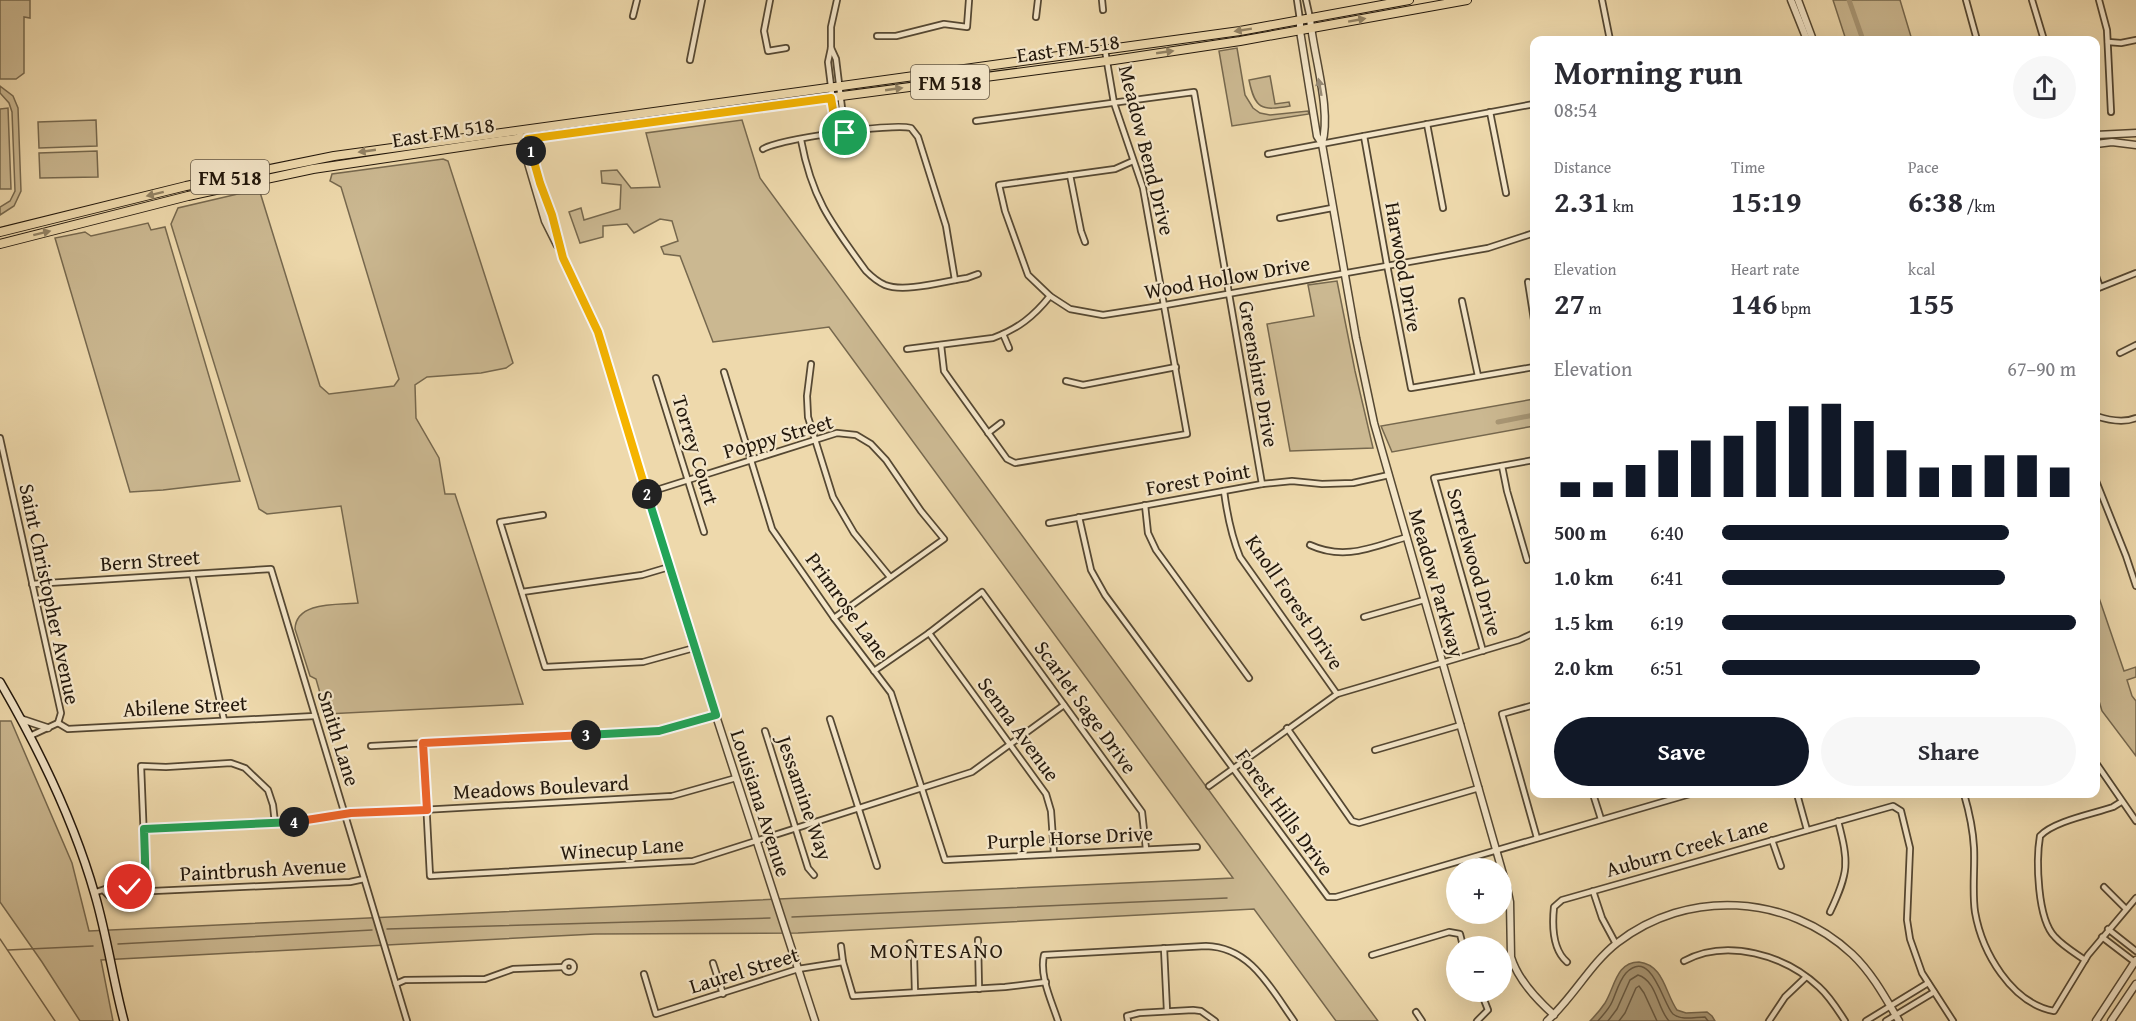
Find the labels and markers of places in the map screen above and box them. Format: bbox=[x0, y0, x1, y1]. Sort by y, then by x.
pin bbox=[819, 107, 870, 158]
pin: 1 bbox=[516, 136, 546, 166]
pin: 2 bbox=[632, 479, 662, 509]
pin: 3 bbox=[571, 720, 601, 750]
pin: 4 bbox=[279, 807, 309, 837]
pin bbox=[104, 861, 155, 912]

